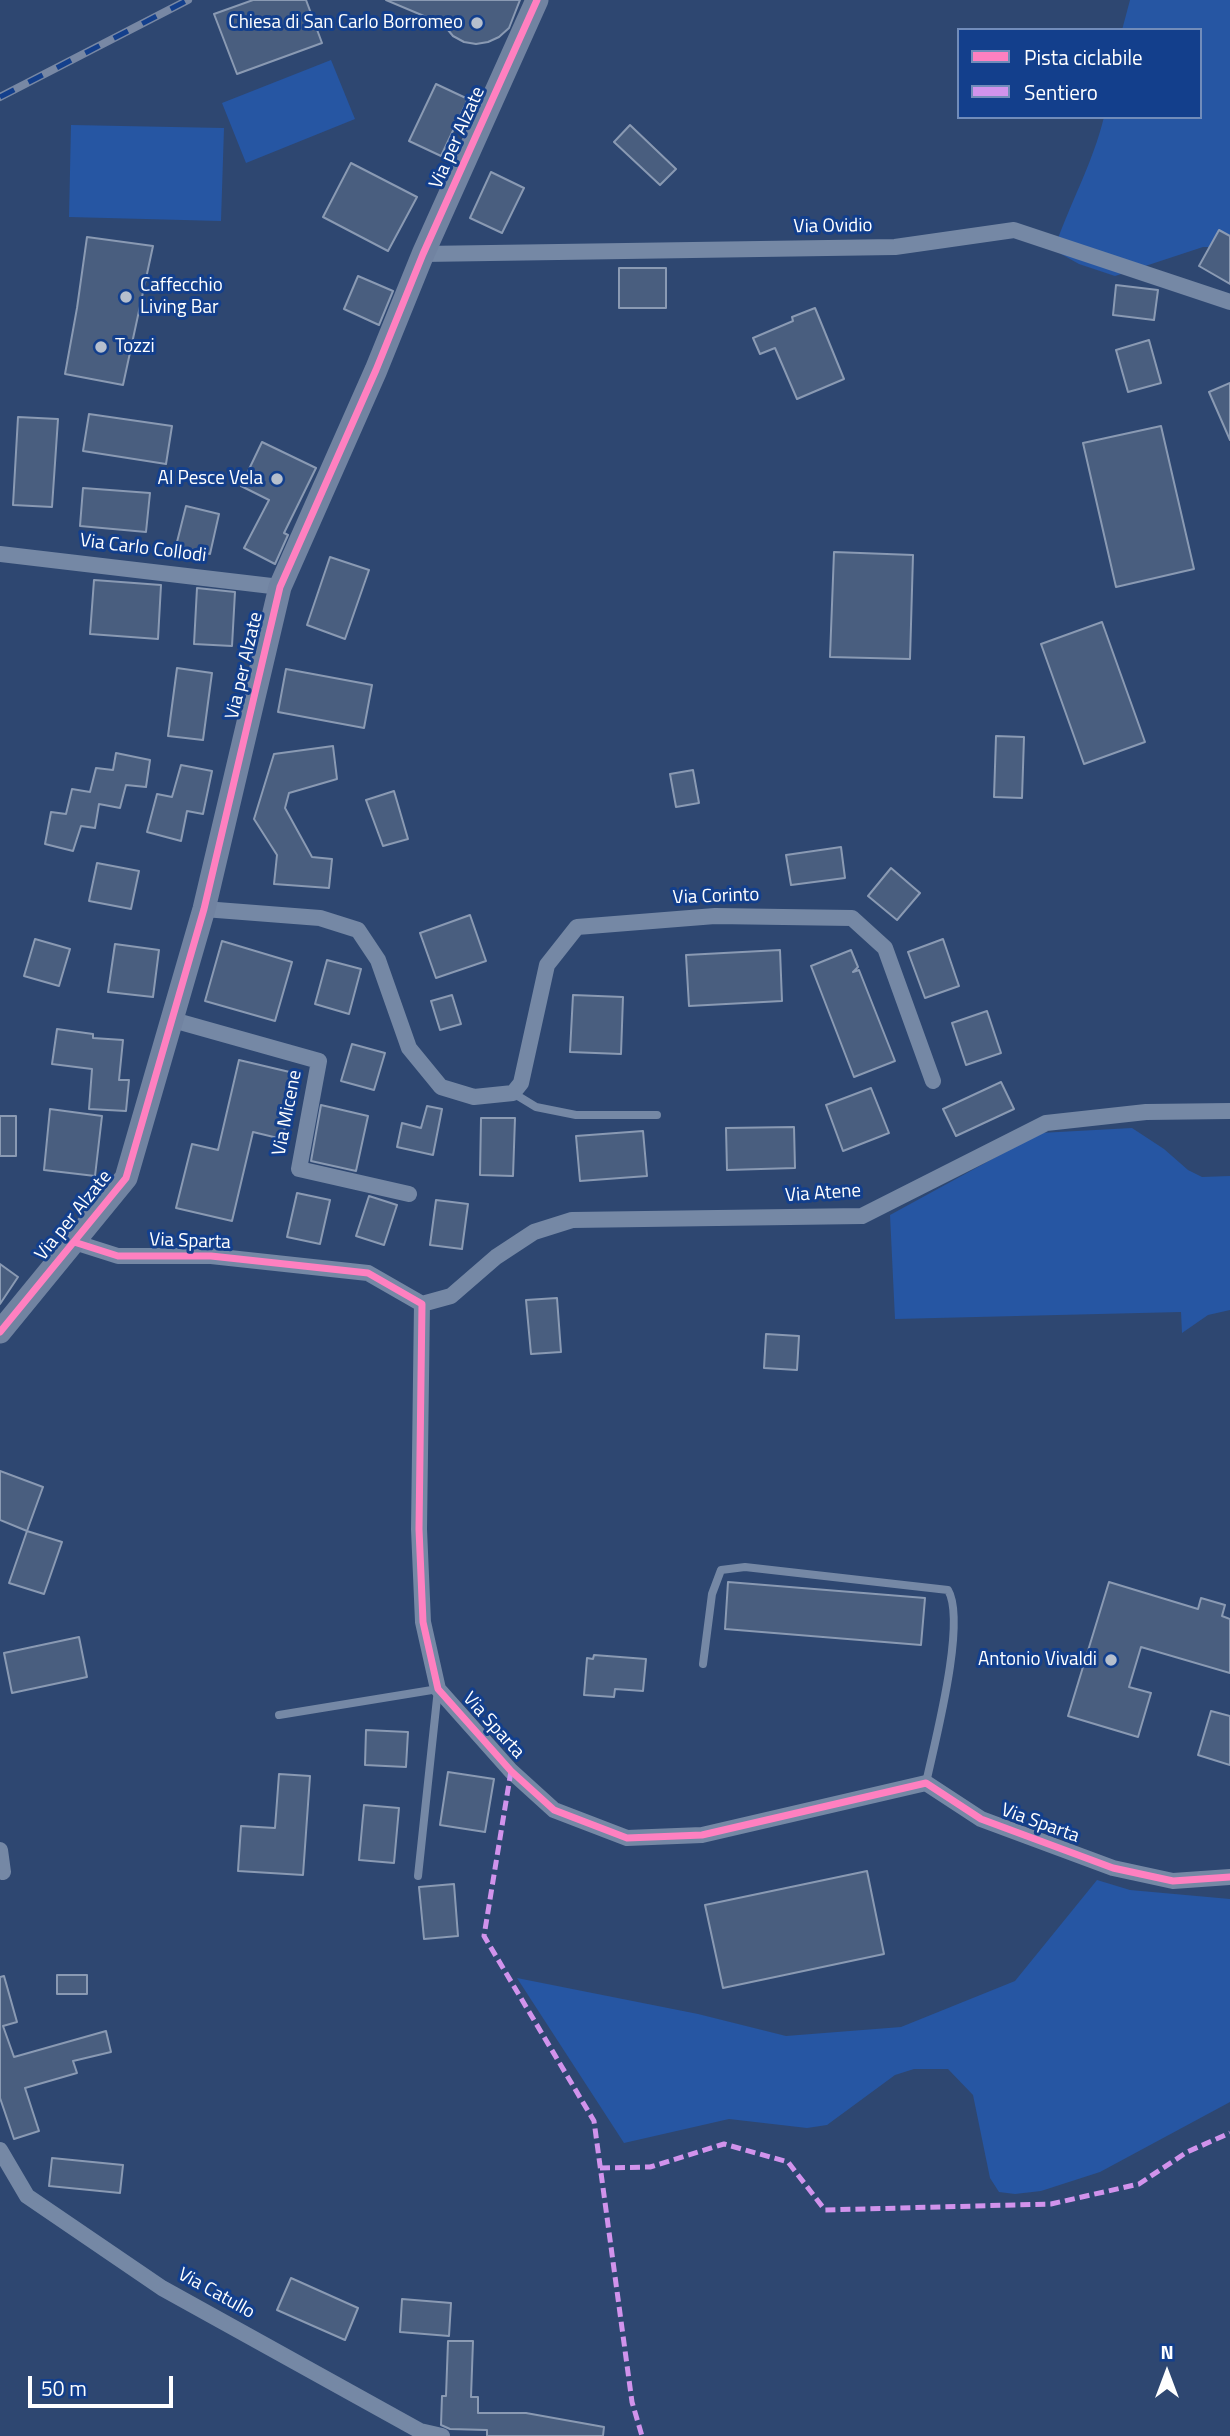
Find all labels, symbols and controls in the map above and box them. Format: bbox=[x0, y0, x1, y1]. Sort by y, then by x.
place label: Chiesa di San Carlo Borromeo bbox=[228, 12, 463, 34]
marker: Chiesa di San Carlo Borromeo bbox=[469, 15, 485, 31]
legend bbox=[957, 28, 1202, 119]
text: Pista ciclabile bbox=[1024, 41, 1143, 73]
text: Sentiero bbox=[1024, 76, 1098, 108]
street label: Via per Alzate bbox=[425, 83, 491, 193]
street label: Via Ovidio bbox=[793, 215, 873, 239]
place label: Caffecchio Living Bar bbox=[140, 275, 223, 319]
marker: Caffecchio Living Bar bbox=[118, 289, 134, 305]
place label: Tozzi bbox=[115, 336, 155, 358]
marker: Tozzi bbox=[93, 339, 109, 355]
place label: Al Pesce Vela bbox=[158, 468, 263, 490]
marker: Al Pesce Vela bbox=[269, 471, 285, 487]
street label: Via Carlo Collodi bbox=[79, 530, 207, 568]
street label: Via per Alzate bbox=[222, 610, 268, 722]
street label: Via Corinto bbox=[672, 884, 760, 910]
street label: Via Micene bbox=[269, 1068, 307, 1158]
street label: Via per Alzate bbox=[31, 1166, 117, 1266]
street label: Via Atene bbox=[784, 1180, 862, 1208]
street label: Via Sparta bbox=[149, 1229, 231, 1255]
place label: Antonio Vivaldi bbox=[978, 1649, 1097, 1671]
marker: Antonio Vivaldi bbox=[1103, 1652, 1119, 1668]
street label: Via Sparta bbox=[457, 1688, 529, 1764]
street label: Via Sparta bbox=[998, 1799, 1082, 1849]
street label: Via Catullo bbox=[174, 2264, 258, 2324]
text: N bbox=[1160, 2337, 1174, 2366]
north arrow bbox=[1132, 2338, 1202, 2408]
scale bar bbox=[32, 2362, 177, 2406]
text: 50 m bbox=[41, 2372, 87, 2404]

